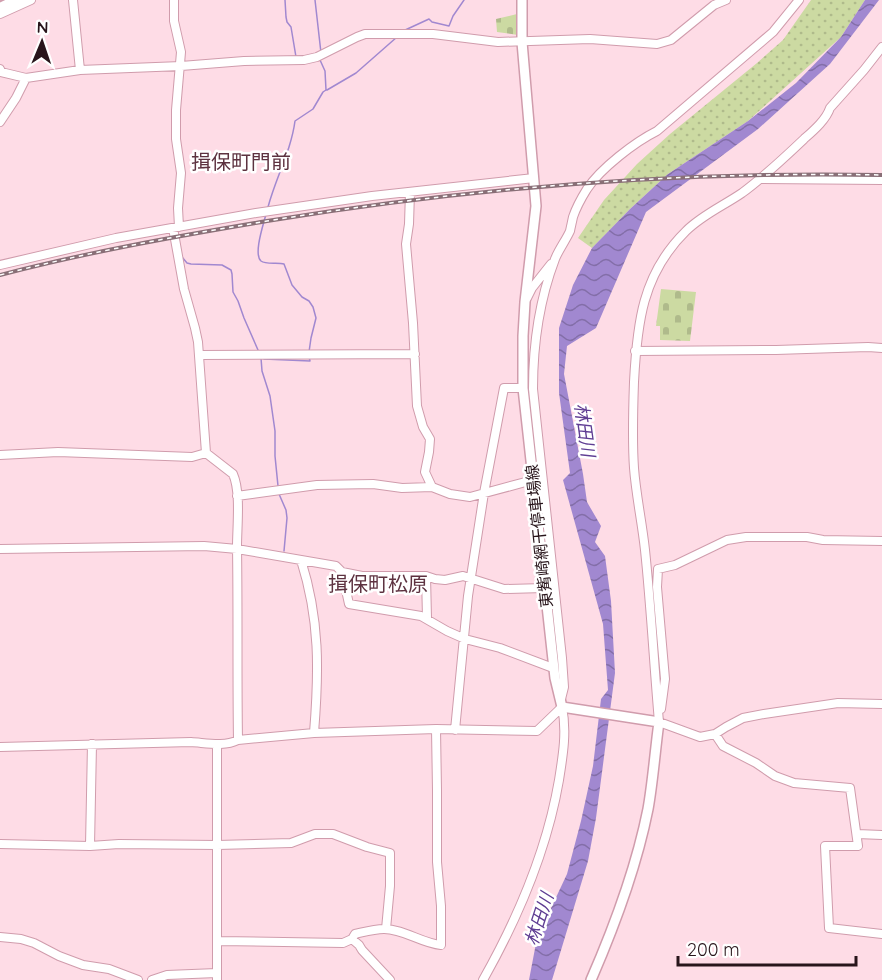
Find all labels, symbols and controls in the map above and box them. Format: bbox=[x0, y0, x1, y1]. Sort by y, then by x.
north arrow bbox=[12, 12, 72, 72]
text: N bbox=[36, 17, 49, 37]
district label: 揖保町門前 bbox=[191, 149, 291, 174]
water label: 林田川 bbox=[570, 402, 600, 460]
street label: 東觜崎網干停車場線 bbox=[522, 463, 556, 609]
district label: 揖保町松原 bbox=[328, 571, 428, 596]
water label: 林田川 bbox=[520, 888, 559, 948]
scale bar bbox=[678, 929, 856, 967]
text: 200 m bbox=[687, 938, 740, 961]

